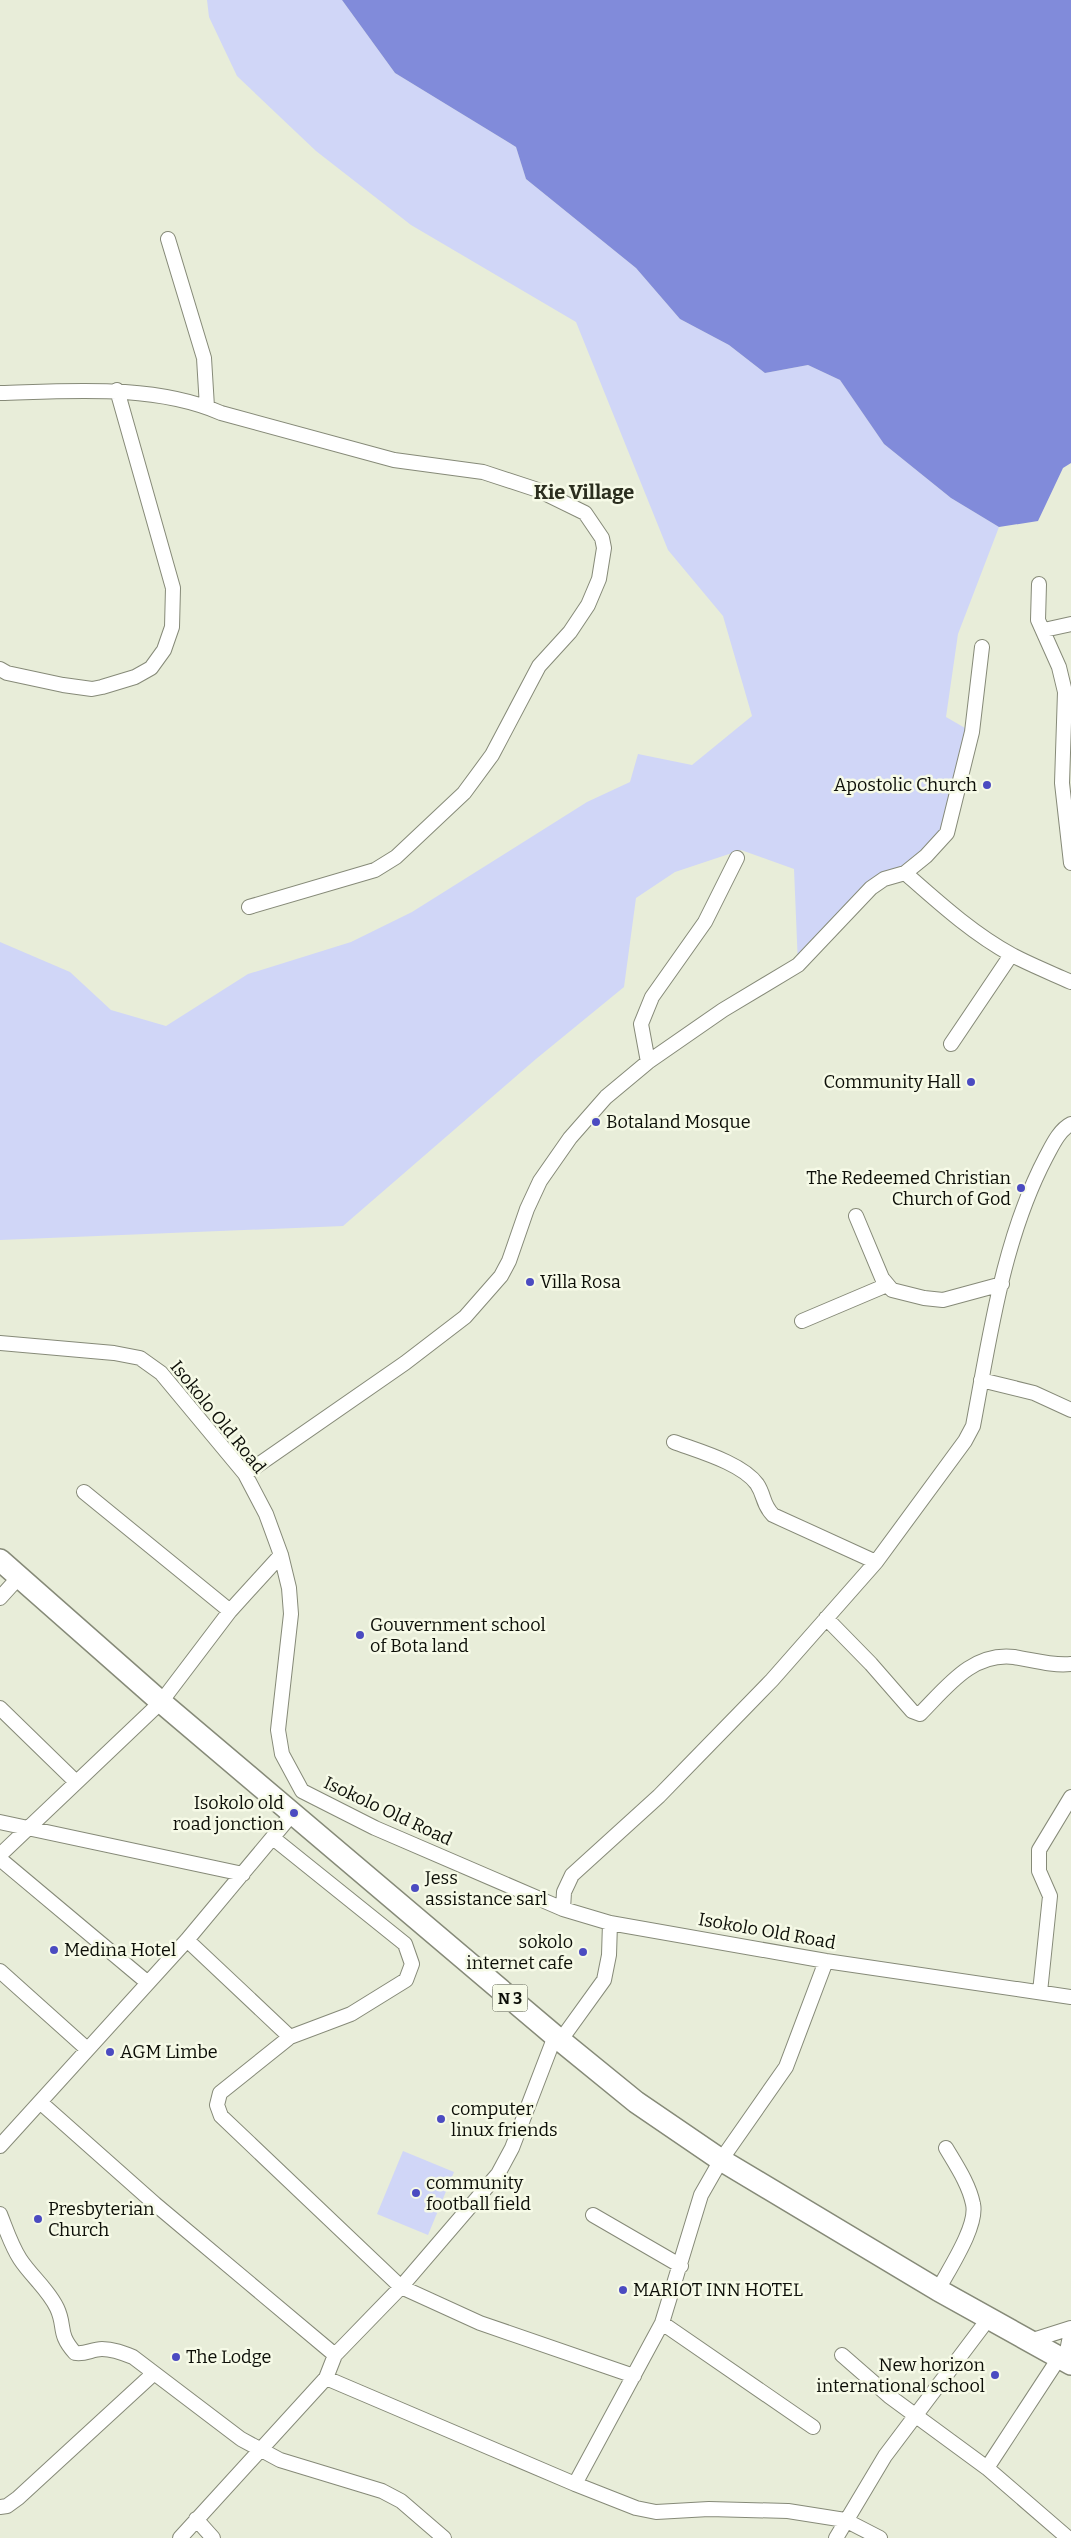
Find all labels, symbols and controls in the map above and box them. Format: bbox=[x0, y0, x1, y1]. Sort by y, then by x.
district label: Kie Village bbox=[534, 480, 634, 504]
place label: Apostolic Church bbox=[834, 774, 977, 796]
marker: Apostolic Church bbox=[981, 779, 993, 791]
place label: Community Hall bbox=[824, 1071, 961, 1093]
marker: Community Hall bbox=[965, 1076, 977, 1088]
place label: Botaland Mosque bbox=[606, 1111, 751, 1133]
marker: Botaland Mosque bbox=[590, 1116, 602, 1128]
place label: The Redeemed Christian Church of God bbox=[806, 1167, 1012, 1210]
marker: The Redeemed Christian Church of God bbox=[1015, 1182, 1027, 1194]
place label: Villa Rosa bbox=[540, 1271, 621, 1293]
marker: Villa Rosa bbox=[524, 1276, 536, 1288]
street label: Isokolo Old Road bbox=[166, 1356, 271, 1478]
place label: Gouvernment school of Bota land bbox=[370, 1614, 546, 1657]
marker: Gouvernment school of Bota land bbox=[354, 1629, 366, 1641]
street label: Isokolo Old Road bbox=[320, 1772, 456, 1851]
place label: Isokolo old road jonction bbox=[173, 1792, 285, 1835]
marker: Isokolo old road jonction bbox=[288, 1807, 300, 1819]
place label: Jess assistance sarl bbox=[424, 1867, 547, 1910]
marker: Jess assistance sarl bbox=[409, 1882, 421, 1894]
street label: Isokolo Old Road bbox=[697, 1908, 838, 1954]
place label: sokolo internet cafe bbox=[466, 1931, 573, 1974]
place label: Medina Hotel bbox=[64, 1939, 176, 1961]
marker: Medina Hotel bbox=[48, 1944, 60, 1956]
marker: sokolo internet cafe bbox=[577, 1946, 589, 1958]
road number: N 3 bbox=[492, 1985, 528, 2012]
place label: AGM Limbe bbox=[120, 2041, 218, 2063]
marker: AGM Limbe bbox=[104, 2046, 116, 2058]
place label: computer linux friends bbox=[451, 2098, 558, 2141]
marker: computer linux friends bbox=[435, 2113, 447, 2125]
place label: community football field bbox=[426, 2172, 531, 2215]
marker: community football field bbox=[410, 2187, 422, 2199]
place label: Presbyterian Church bbox=[48, 2198, 155, 2241]
marker: Presbyterian Church bbox=[32, 2213, 44, 2225]
place label: MARIOT INN HOTEL bbox=[633, 2279, 803, 2301]
marker: MARIOT INN HOTEL bbox=[617, 2284, 629, 2296]
place label: The Lodge bbox=[186, 2346, 271, 2368]
marker: The Lodge bbox=[170, 2351, 182, 2363]
place label: New horizon international school bbox=[816, 2354, 986, 2397]
marker: New horizon international school bbox=[989, 2369, 1001, 2381]

